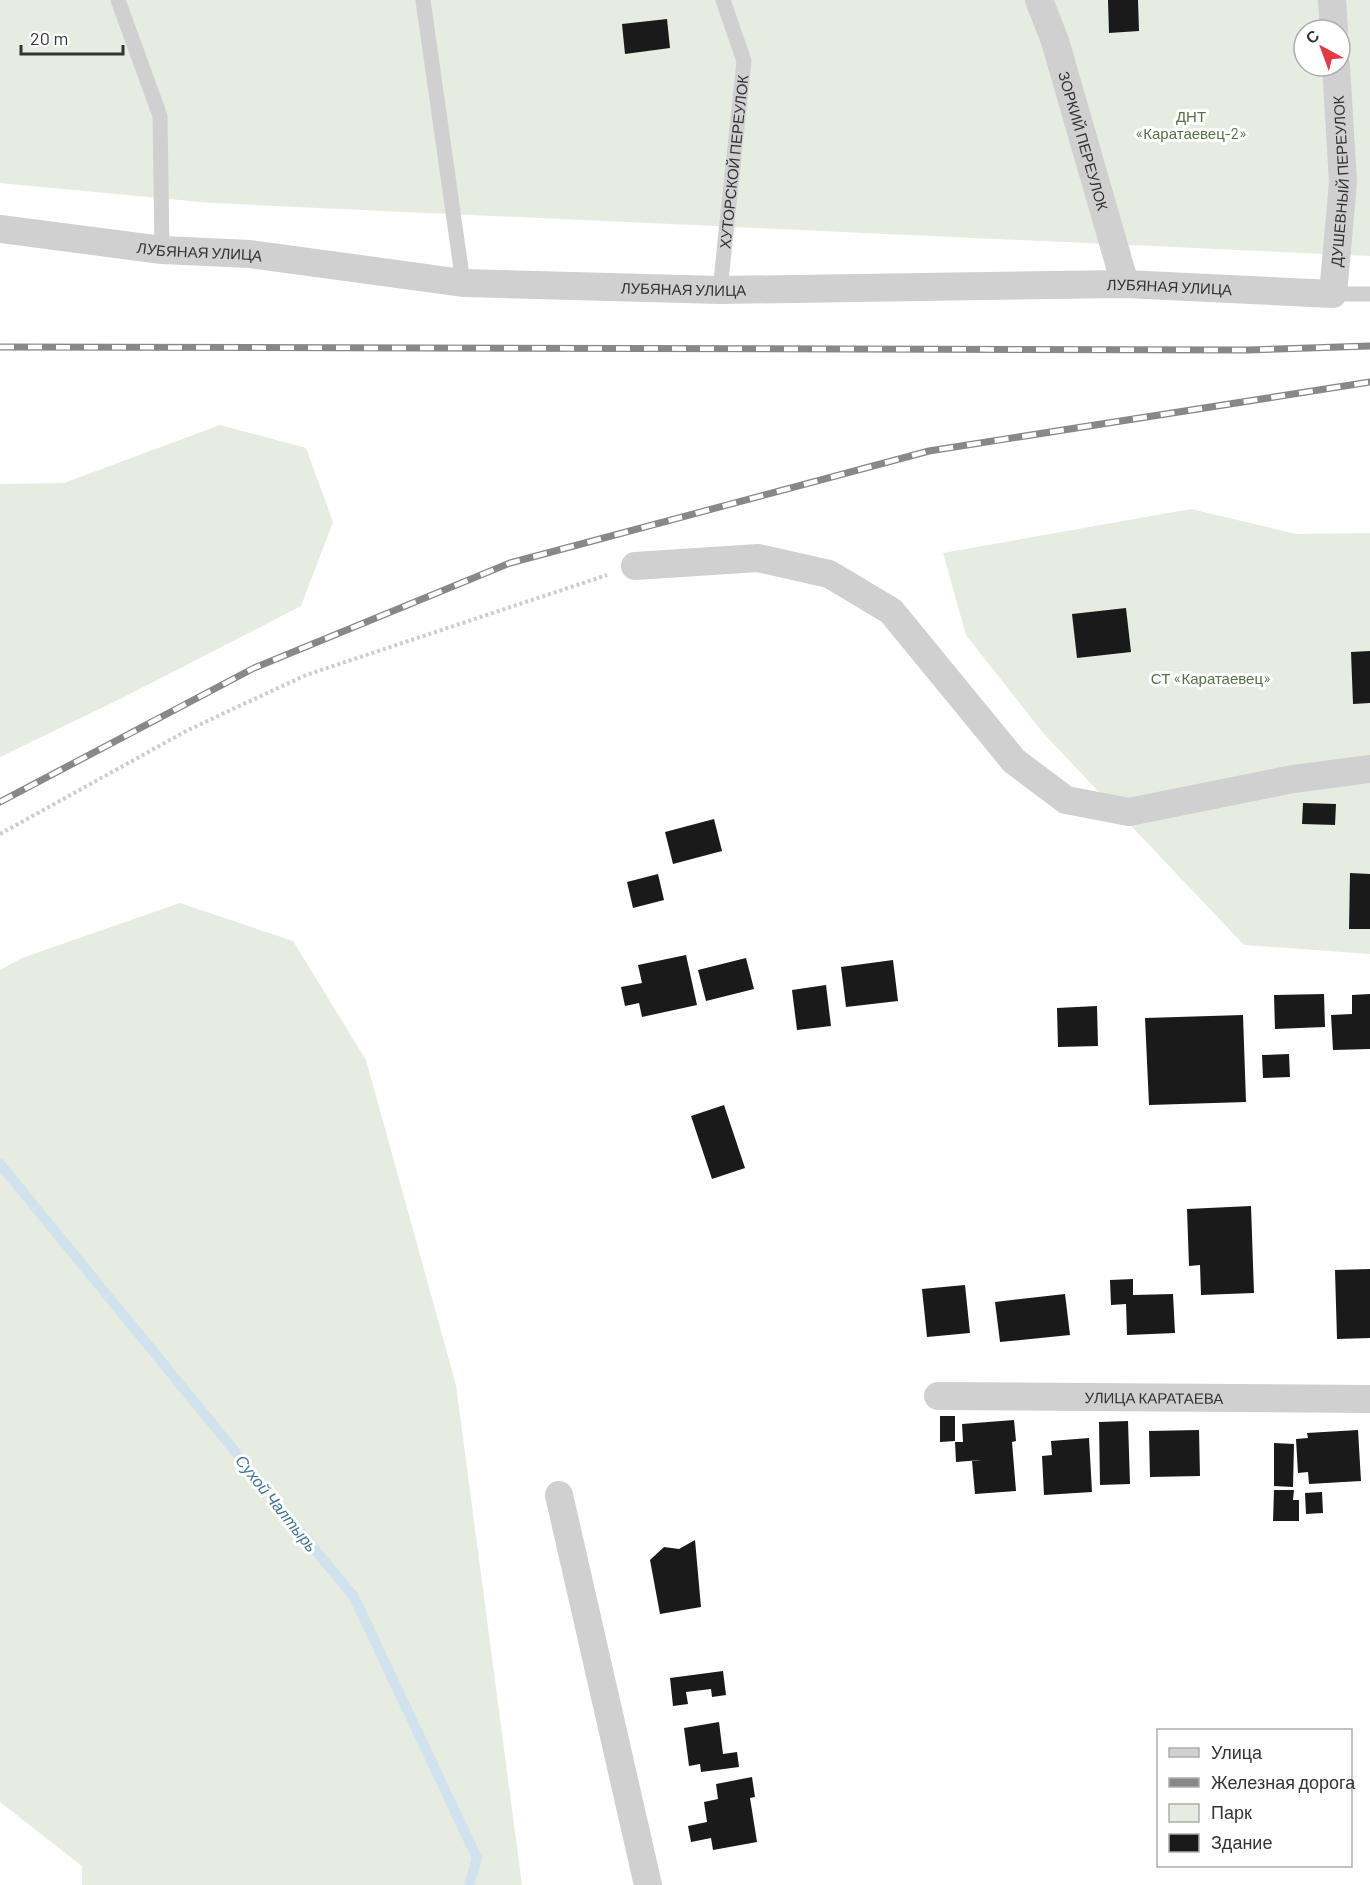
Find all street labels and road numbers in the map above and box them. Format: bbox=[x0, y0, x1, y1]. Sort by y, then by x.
street label: ЗОРКИЙ ПЕРЕУЛОК bbox=[1055, 69, 1112, 213]
street label: ХУТОРСКОЙ ПЕРЕУЛОК bbox=[715, 74, 752, 249]
street label: ДУШЕВНЫЙ ПЕРЕУЛОК bbox=[1326, 95, 1352, 268]
street label: ЛУБЯНАЯ УЛИЦА bbox=[136, 238, 263, 265]
street label: ЛУБЯНАЯ УЛИЦА bbox=[1107, 275, 1232, 298]
street label: ЛУБЯНАЯ УЛИЦА bbox=[621, 278, 746, 299]
street label: УЛИЦА КАРАТАЕВА bbox=[1085, 1388, 1223, 1407]

